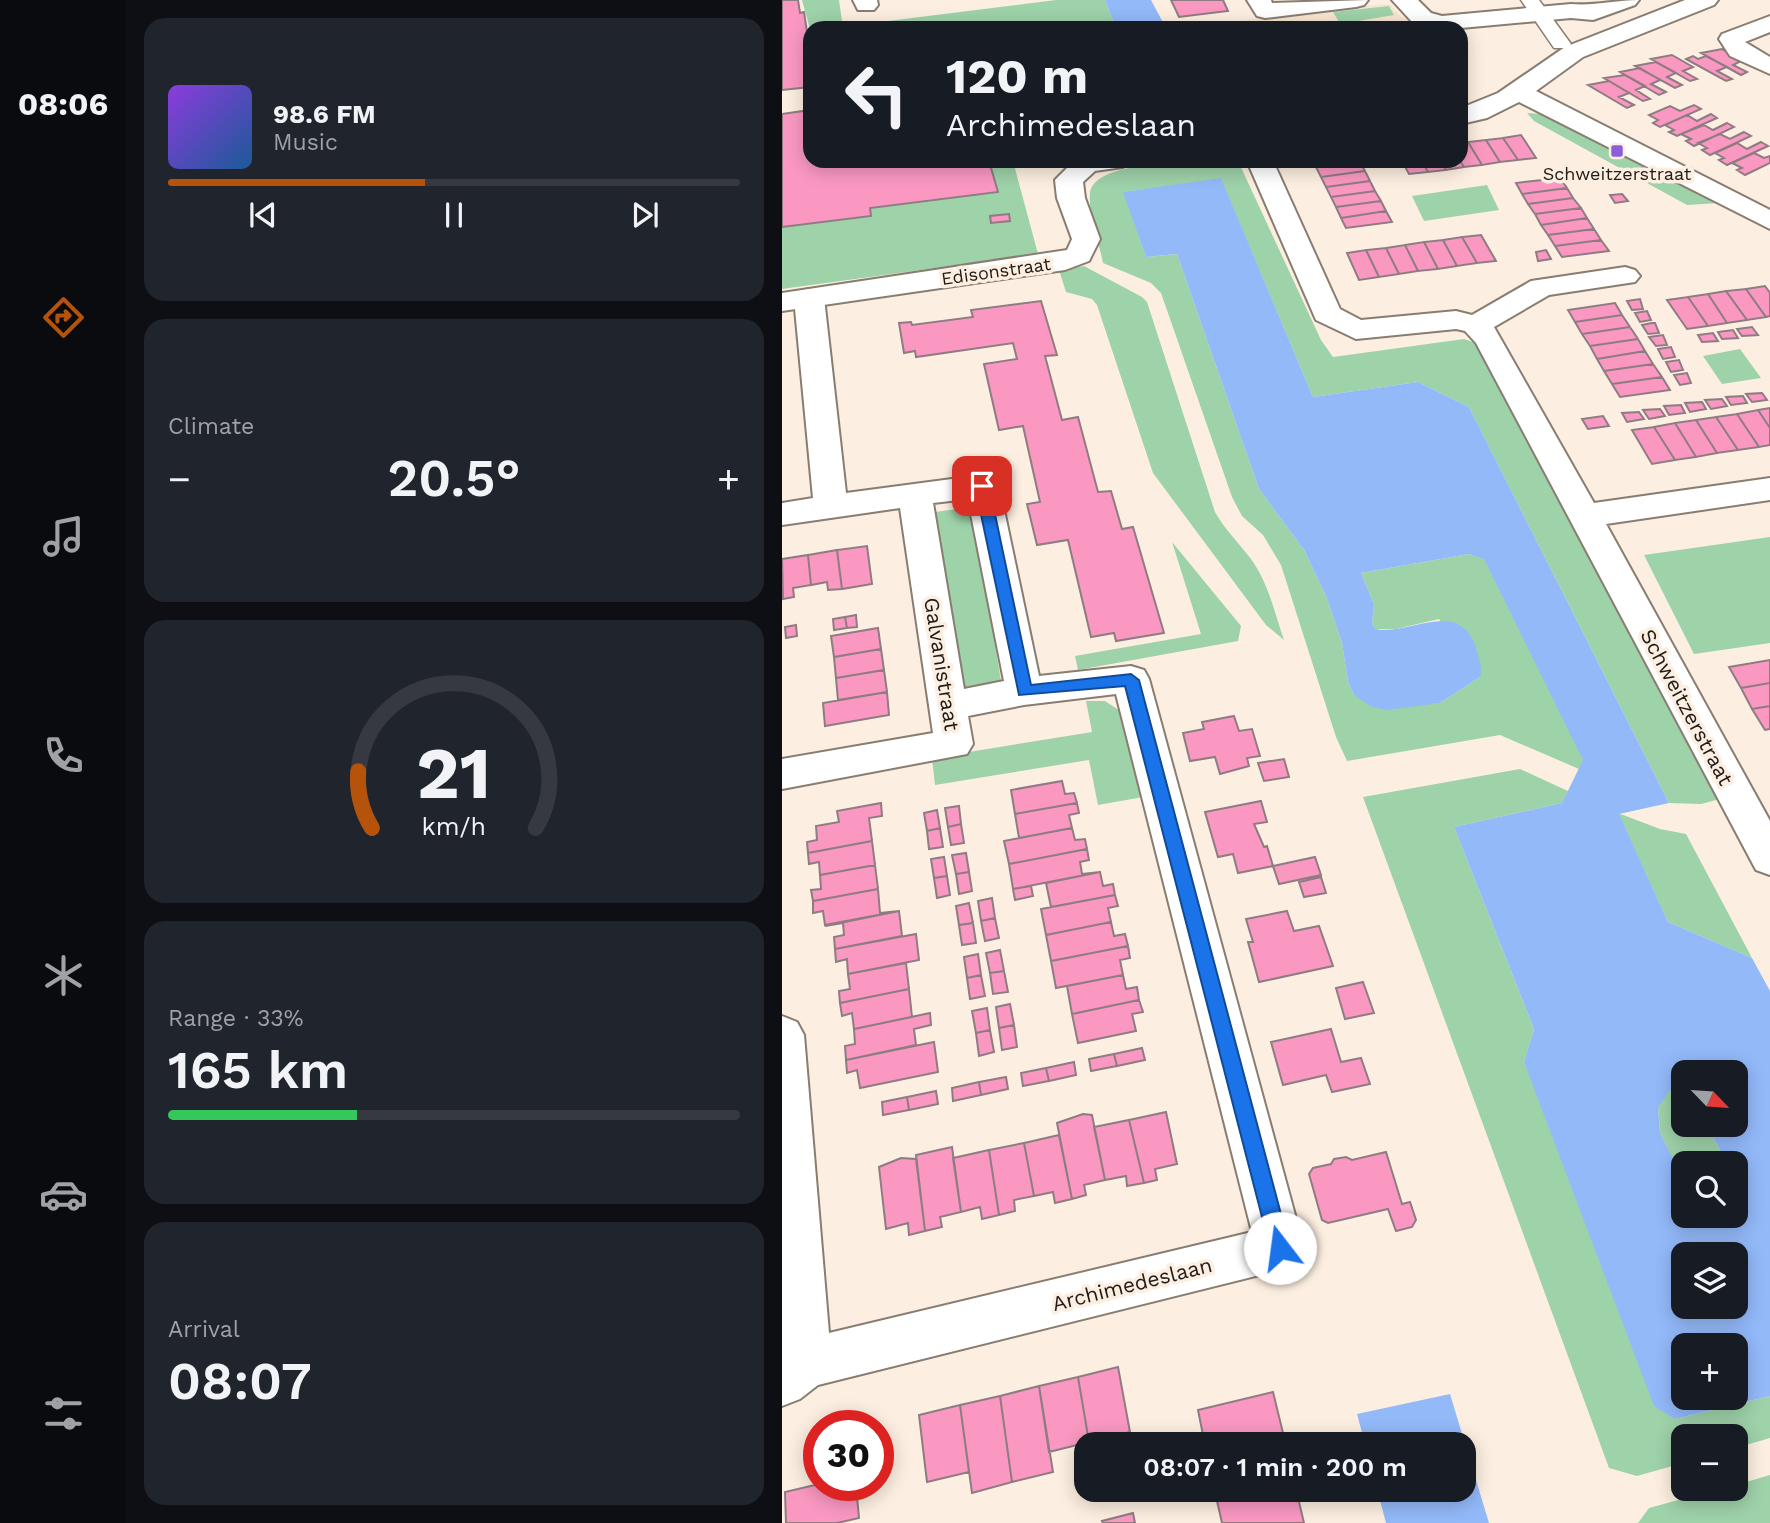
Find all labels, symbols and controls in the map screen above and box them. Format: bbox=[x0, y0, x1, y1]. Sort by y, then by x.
text: 120 m bbox=[946, 47, 1088, 105]
icon: left bbox=[831, 49, 922, 140]
text: 08:06 bbox=[18, 85, 108, 123]
text: 98.6 FM bbox=[273, 99, 376, 129]
text: Archimedeslaan bbox=[946, 106, 1196, 144]
text: Music bbox=[273, 129, 338, 156]
marker: Schweitzerstraat bbox=[1609, 143, 1625, 159]
place label: Schweitzerstraat bbox=[1543, 163, 1692, 184]
icon: previous bbox=[244, 196, 282, 234]
icon: pause bbox=[435, 196, 473, 234]
icon: next bbox=[626, 196, 664, 234]
street label: Edisonstraat bbox=[940, 253, 1053, 289]
icon: directions bbox=[39, 293, 88, 342]
text: Climate bbox=[168, 413, 254, 440]
text: 20.5° bbox=[388, 448, 520, 509]
pin bbox=[952, 456, 1012, 516]
text: − bbox=[168, 457, 191, 501]
text: + bbox=[717, 457, 740, 501]
icon: arrive bbox=[963, 467, 1001, 505]
icon: music bbox=[39, 512, 88, 561]
street label: Galvanistraat bbox=[919, 596, 965, 733]
street label: Schweitzerstraat bbox=[1635, 625, 1739, 790]
text: 21 bbox=[417, 730, 491, 816]
icon: phone bbox=[39, 731, 88, 780]
text: km/h bbox=[422, 811, 486, 840]
icon: climate bbox=[39, 951, 88, 1000]
text: Range · 33% bbox=[168, 1005, 303, 1032]
text: 165 km bbox=[168, 1040, 348, 1101]
north arrow bbox=[1671, 1060, 1748, 1138]
map controls bbox=[1671, 1060, 1748, 1501]
button: search bbox=[1671, 1151, 1748, 1228]
icon: car bbox=[39, 1170, 88, 1219]
position arrow bbox=[1243, 1211, 1317, 1285]
button: layers bbox=[1671, 1242, 1748, 1319]
street label: Archimedeslaan bbox=[1049, 1252, 1215, 1316]
text: Arrival bbox=[168, 1316, 240, 1343]
button: + bbox=[1671, 1333, 1748, 1410]
text: 08:07 bbox=[168, 1351, 312, 1412]
icon: filters bbox=[39, 1389, 88, 1438]
speed limit sign: 30 bbox=[803, 1410, 894, 1501]
button: − bbox=[1671, 1424, 1748, 1501]
text: 08:07 · 1 min · 200 m bbox=[1143, 1452, 1407, 1482]

